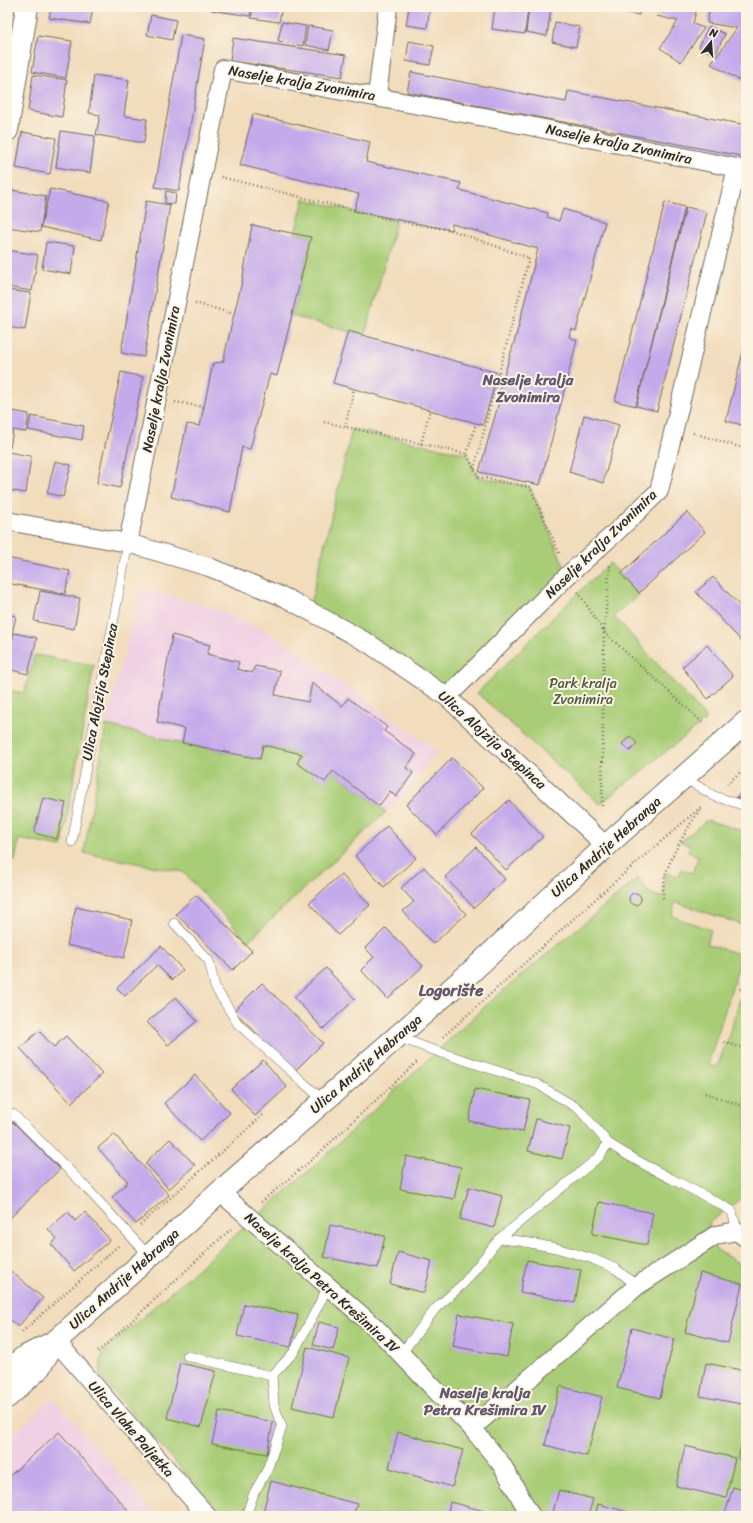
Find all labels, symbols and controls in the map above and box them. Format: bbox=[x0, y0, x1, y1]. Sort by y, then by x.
north arrow bbox=[691, 22, 731, 62]
text: N bbox=[706, 22, 721, 43]
street label: Naselje kralja Zvonimira bbox=[227, 58, 377, 108]
street label: Naselje kralja Zvonimira bbox=[544, 116, 694, 172]
street label: Naselje kralja Zvonimira bbox=[135, 304, 187, 454]
district label: Naselje kralja Zvonimira bbox=[482, 367, 574, 410]
street label: Naselje kralja Zvonimira bbox=[539, 483, 663, 605]
street label: Ulica Alojzija Stepinca bbox=[74, 620, 126, 763]
park label: Park kralja Zvonimira bbox=[549, 671, 617, 712]
street label: Ulica Alojzija Stepinca bbox=[432, 684, 553, 796]
street label: Ulica Andrije Hebranga bbox=[545, 790, 667, 904]
district label: Logorište bbox=[419, 976, 484, 1005]
street label: Ulica Andrije Hebranga bbox=[304, 1008, 428, 1120]
street label: Naselje kralja Petra Krešimira IV bbox=[238, 1206, 406, 1361]
street label: Ulica Andrije Hebranga bbox=[63, 1222, 185, 1336]
street label: Ulica Vlahe Paljetka bbox=[82, 1375, 180, 1483]
district label: Naselje kralja Petra Krešimira IV bbox=[424, 1380, 547, 1423]

